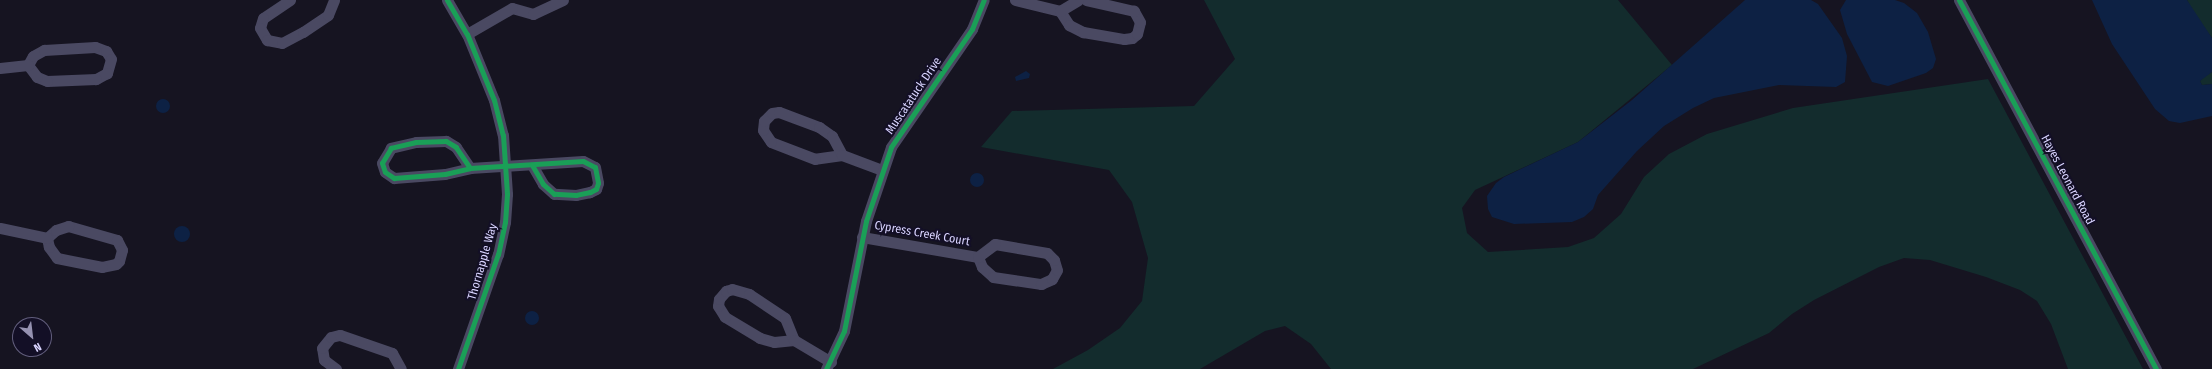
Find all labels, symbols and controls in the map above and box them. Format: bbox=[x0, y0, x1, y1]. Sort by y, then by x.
street label: Muscatatuck Drive bbox=[883, 55, 945, 137]
street label: Hayes Leonard Road bbox=[2037, 133, 2097, 227]
street label: Cypress Creek Court bbox=[873, 219, 971, 249]
street label: Thornapple Way bbox=[465, 222, 501, 302]
north arrow bbox=[12, 317, 52, 357]
text: N bbox=[31, 340, 43, 354]

